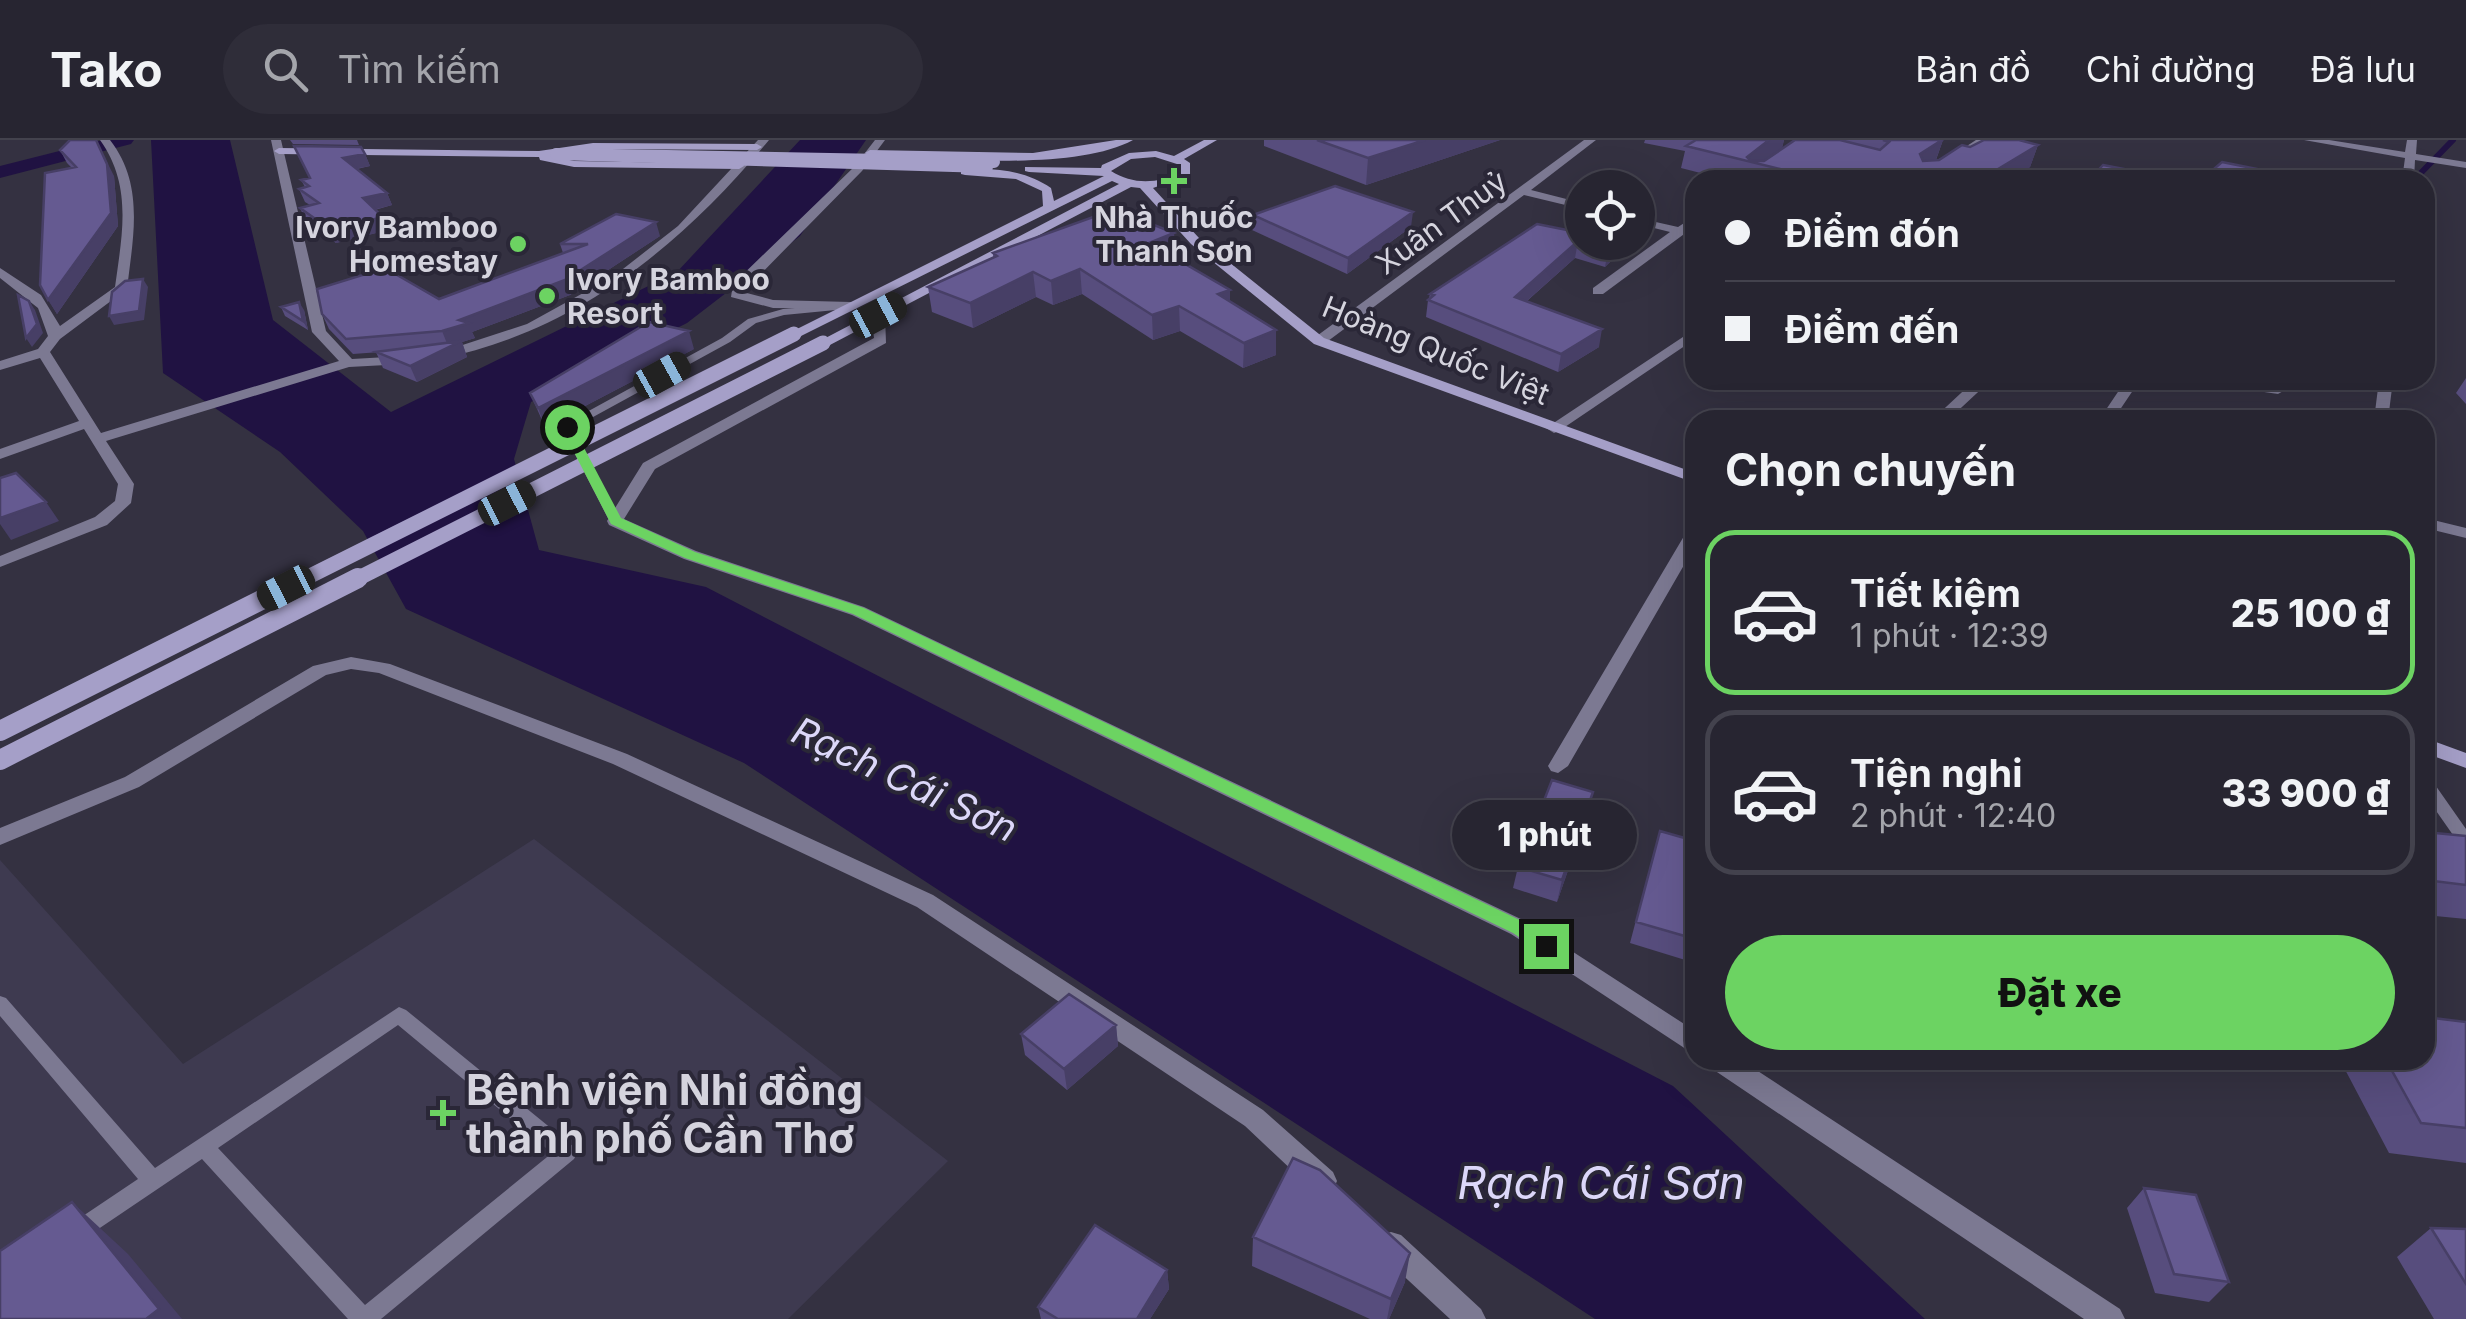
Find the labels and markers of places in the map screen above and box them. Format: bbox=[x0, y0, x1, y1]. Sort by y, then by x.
marker: Nhà Thuốc Thanh Sơn bbox=[1161, 168, 1187, 194]
place label: Nhà Thuốc Thanh Sơn bbox=[1094, 199, 1254, 269]
place label: Ivory Bamboo Homestay bbox=[295, 209, 498, 279]
marker: Ivory Bamboo Homestay bbox=[507, 233, 529, 255]
place label: Ivory Bamboo Resort bbox=[567, 261, 770, 331]
marker: Ivory Bamboo Resort bbox=[536, 285, 558, 307]
place label: Bệnh viện Nhi đồng thành phố Cần Thơ bbox=[466, 1064, 863, 1163]
marker: Bệnh viện Nhi đồng thành phố Cần Thơ bbox=[430, 1100, 456, 1126]

